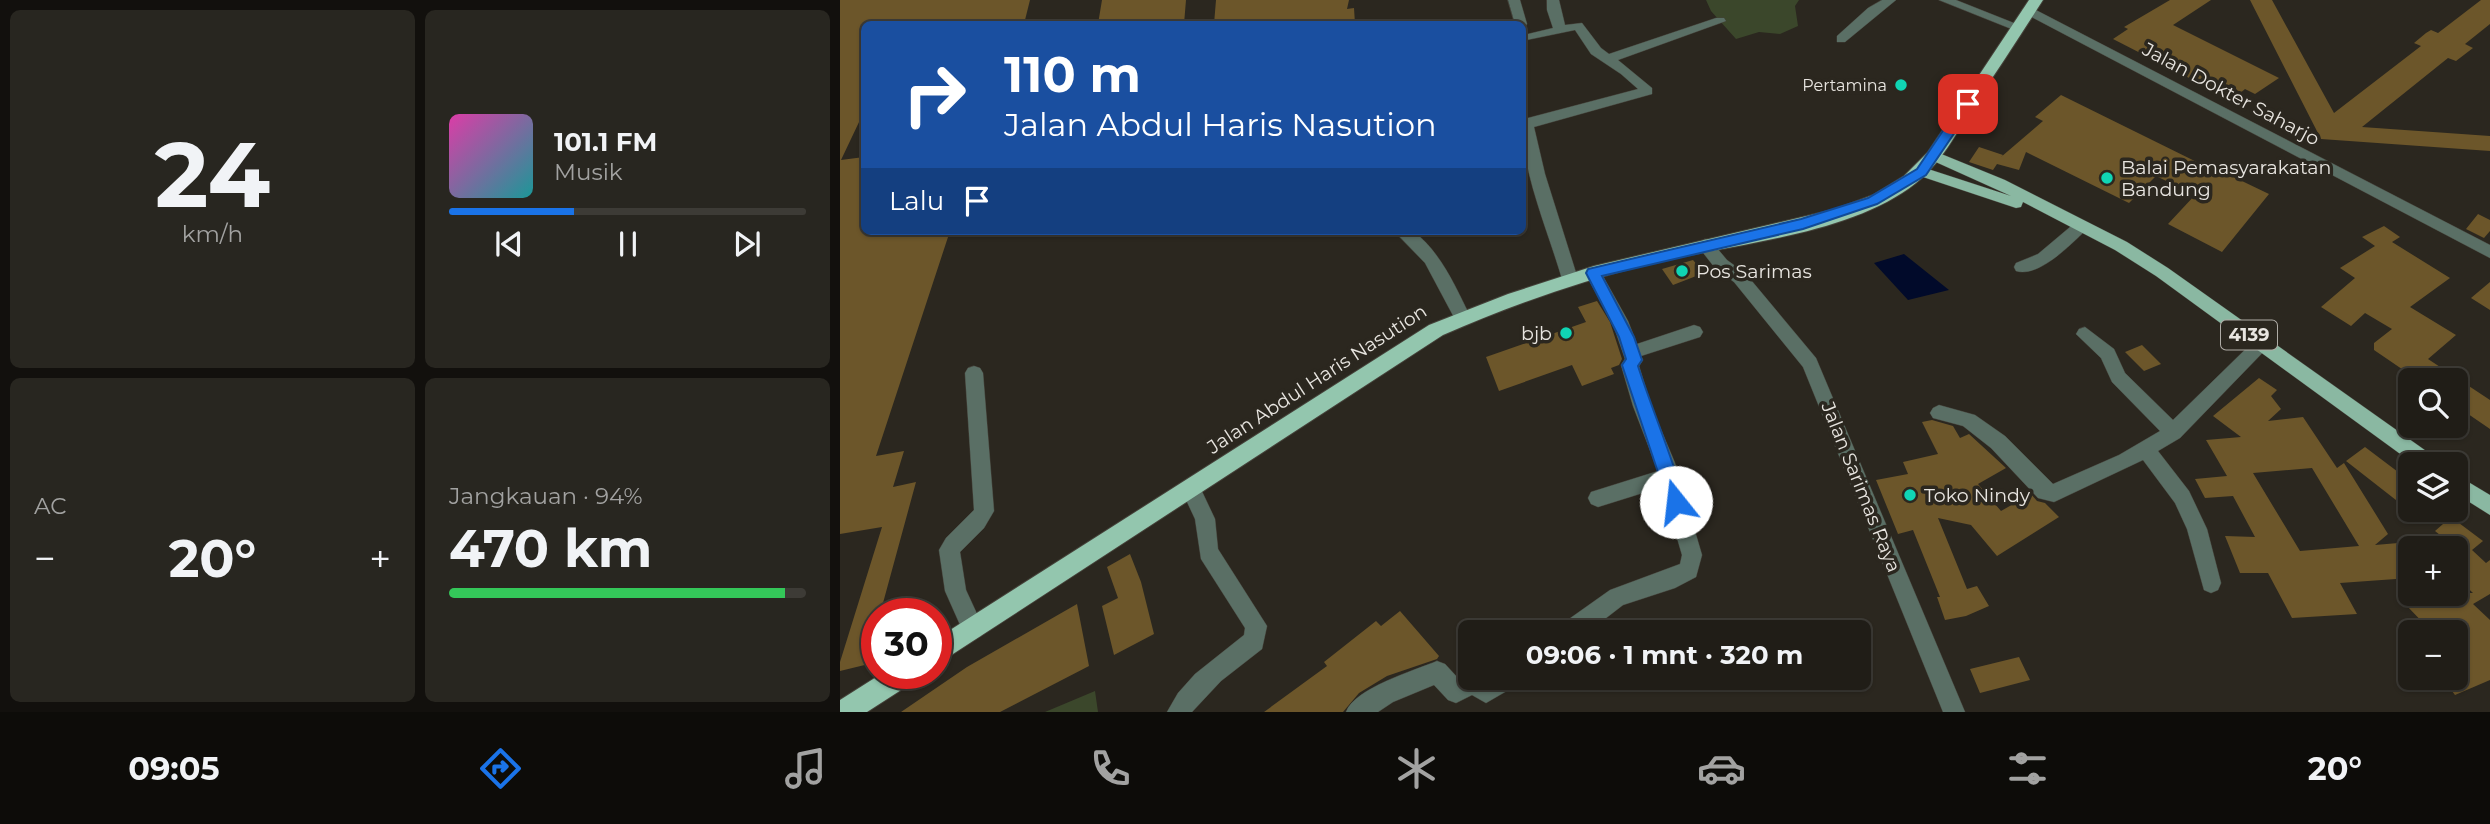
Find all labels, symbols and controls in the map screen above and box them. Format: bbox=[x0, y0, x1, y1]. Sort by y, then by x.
street label: Jalan Dokter Saharjo bbox=[2138, 37, 2323, 150]
text: 110 m bbox=[1004, 45, 1141, 104]
icon: right bbox=[889, 49, 980, 140]
pin bbox=[1938, 74, 1998, 134]
place label: Pertamina bbox=[1802, 76, 1887, 95]
marker: Pertamina bbox=[1893, 77, 1909, 93]
icon: arrive bbox=[1949, 85, 1987, 123]
text: Jalan Abdul Haris Nasution bbox=[1004, 105, 1437, 144]
text: 24 bbox=[155, 119, 270, 230]
text: 101.1 FM bbox=[554, 126, 657, 158]
place label: Balai Pemasyarakatan Bandung bbox=[2121, 156, 2331, 201]
text: Musik bbox=[554, 158, 623, 186]
marker: Balai Pemasyarakatan Bandung bbox=[2099, 170, 2115, 186]
icon: arrive bbox=[958, 182, 996, 220]
text: Lalu bbox=[889, 185, 944, 217]
text: km/h bbox=[182, 220, 243, 248]
icon: previous bbox=[490, 225, 528, 263]
icon: pause bbox=[609, 225, 647, 263]
icon: next bbox=[728, 225, 766, 263]
place label: Pos Sarimas bbox=[1696, 260, 1812, 283]
marker: Pos Sarimas bbox=[1674, 263, 1690, 279]
street label: Jalan Abdul Haris Nasution bbox=[1202, 299, 1431, 459]
road number: 4139 bbox=[2221, 320, 2277, 349]
place label: bjb bbox=[1521, 322, 1552, 345]
marker: bjb bbox=[1558, 325, 1574, 341]
map controls bbox=[2398, 368, 2468, 690]
button: search bbox=[2398, 368, 2468, 438]
street label: Jalan Sarimas Raya bbox=[1816, 398, 1906, 575]
button: layers bbox=[2398, 452, 2468, 522]
position arrow bbox=[1639, 465, 1713, 539]
text: Jangkauan · 94% bbox=[449, 482, 643, 510]
place label: Toko Nindy bbox=[1924, 484, 2031, 507]
marker: Toko Nindy bbox=[1902, 487, 1918, 503]
text: AC bbox=[34, 492, 67, 520]
text: 470 km bbox=[449, 517, 652, 580]
text: 20° bbox=[169, 527, 256, 590]
text: − bbox=[34, 535, 56, 582]
text: + bbox=[369, 535, 391, 582]
button: + bbox=[2398, 536, 2468, 606]
speed limit sign: 30 bbox=[861, 598, 952, 689]
button: − bbox=[2398, 620, 2468, 690]
text: 09:06 · 1 mnt · 320 m bbox=[1526, 639, 1803, 671]
icon: directions bbox=[476, 744, 525, 793]
icon: music bbox=[781, 744, 830, 793]
icon: phone bbox=[1086, 744, 1135, 793]
icon: climate bbox=[1392, 744, 1441, 793]
icon: car bbox=[1697, 744, 1746, 793]
icon: filters bbox=[2003, 744, 2052, 793]
text: 09:05 bbox=[128, 749, 219, 788]
text: 20° bbox=[2308, 749, 2362, 788]

